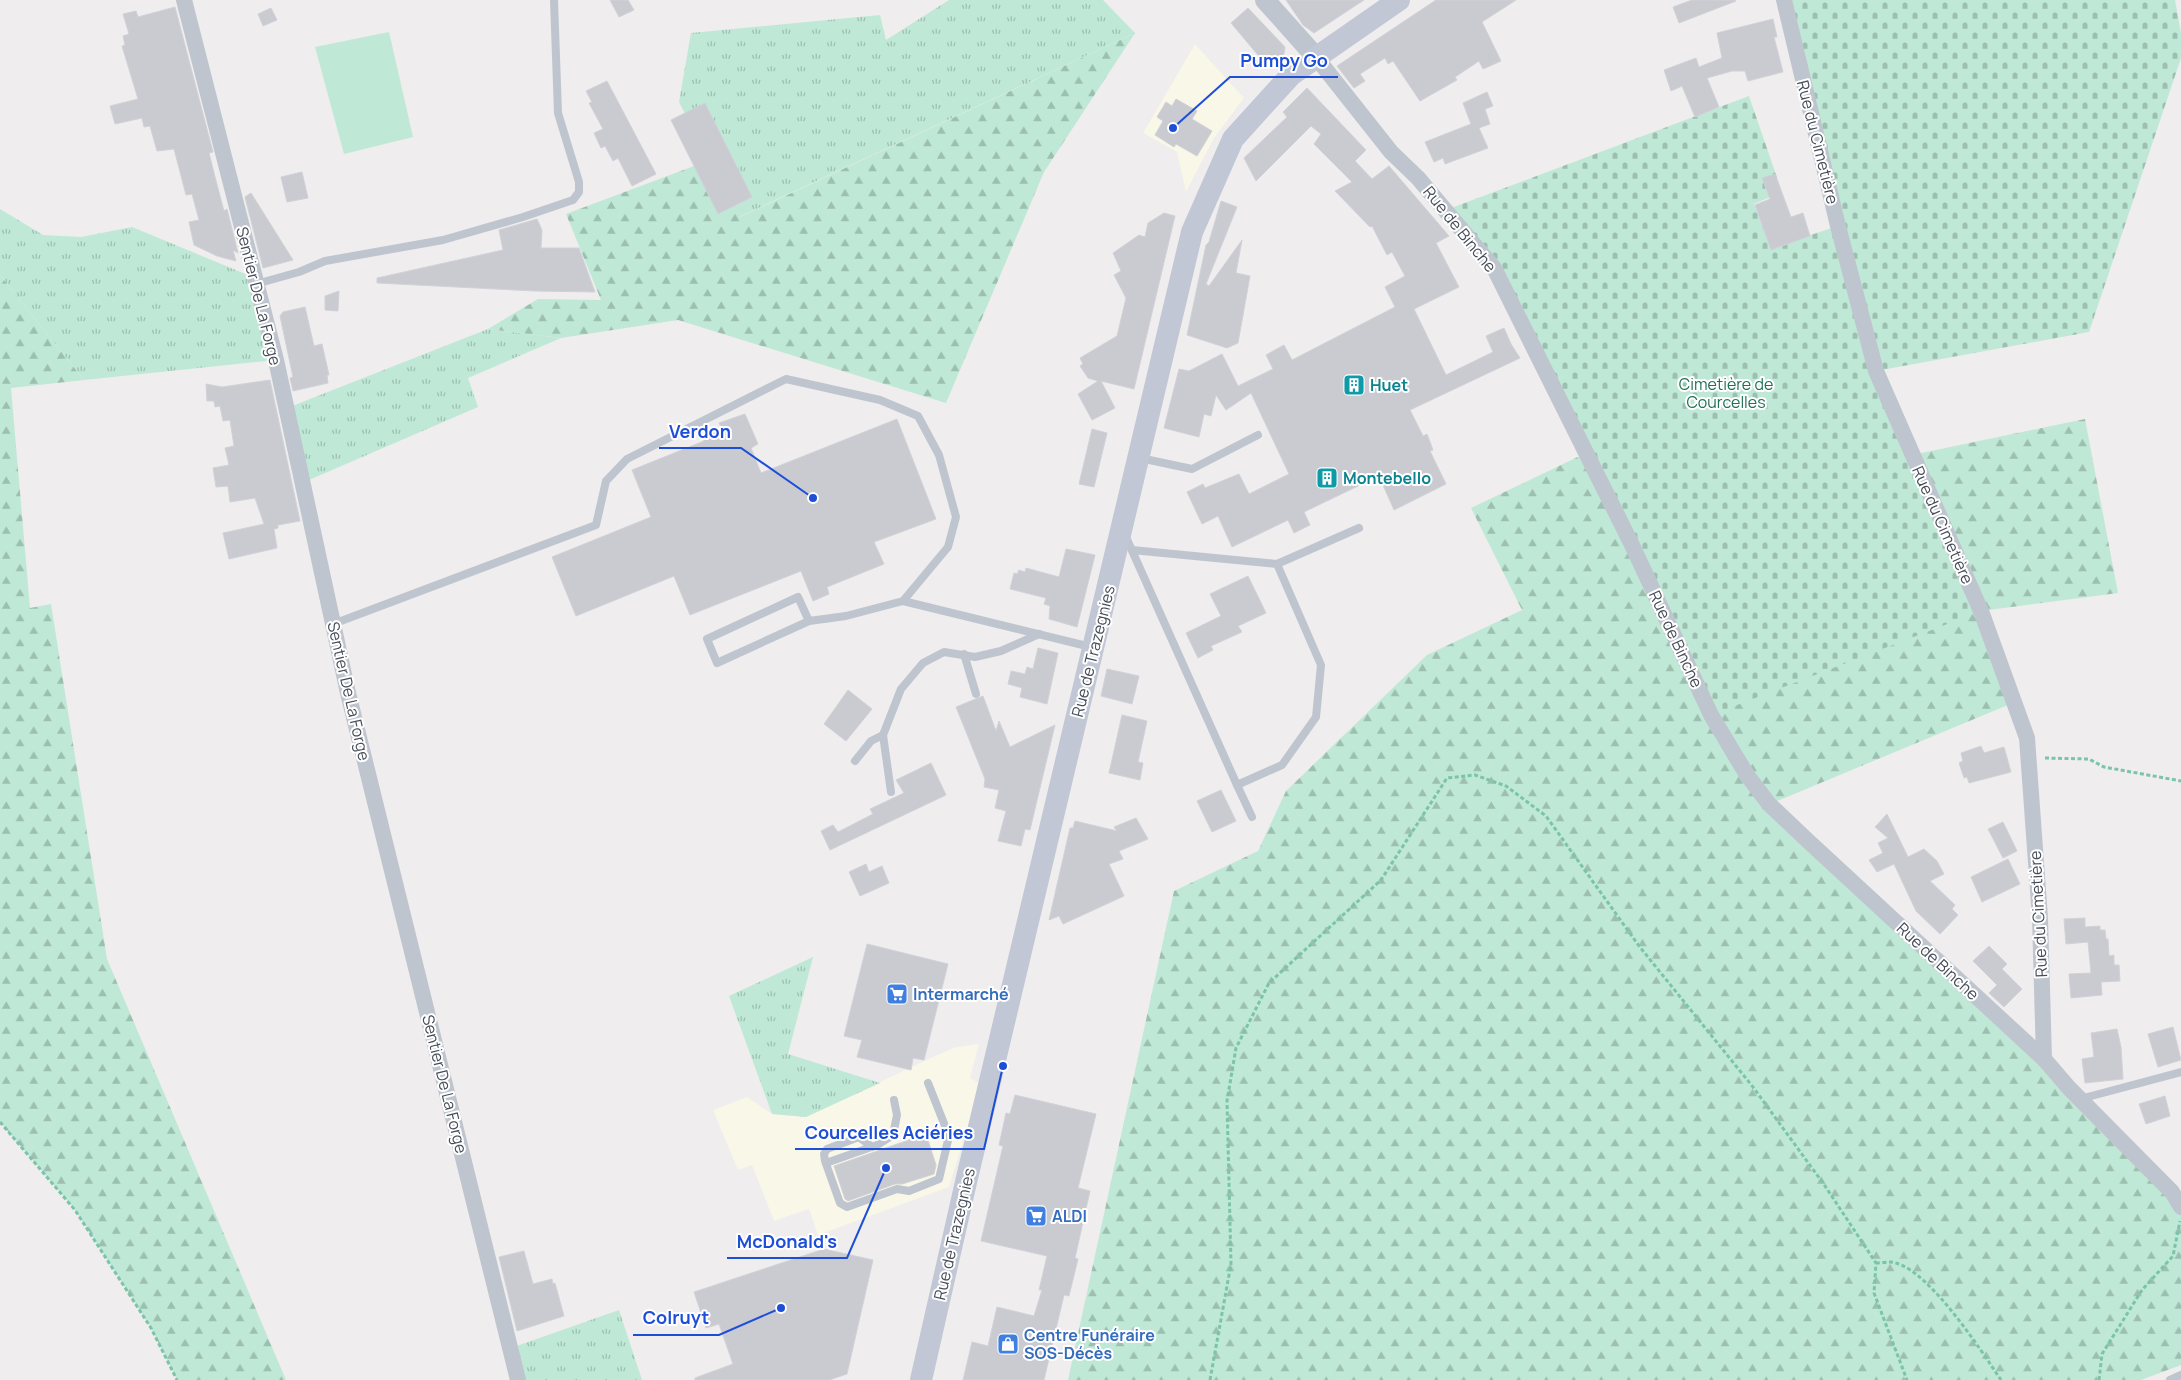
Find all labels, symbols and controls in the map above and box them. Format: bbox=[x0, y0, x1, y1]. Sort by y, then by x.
callout: Pumpy Go bbox=[1230, 44, 1338, 77]
text: Pumpy Go bbox=[1240, 48, 1328, 72]
street label: Rue du Cimetière bbox=[1792, 78, 1844, 206]
street label: Rue de Binche bbox=[1418, 181, 1502, 277]
street label: Sentier De La Forge bbox=[231, 224, 287, 368]
building icon: Huet bbox=[1342, 373, 1366, 397]
park label: Cimetière de Courcelles bbox=[1679, 373, 1773, 413]
place label: Huet bbox=[1370, 374, 1408, 396]
callout: Verdon bbox=[659, 415, 741, 448]
text: Verdon bbox=[669, 419, 731, 443]
street label: Rue du Cimetière bbox=[1907, 463, 1979, 587]
building icon: Montebello bbox=[1315, 466, 1339, 490]
place label: Montebello bbox=[1343, 467, 1431, 489]
street label: Rue de Trazegnies bbox=[1066, 583, 1120, 719]
street label: Rue de Binche bbox=[1644, 587, 1708, 691]
street label: Sentier De La Forge bbox=[322, 619, 376, 763]
street label: Rue du Cimetière bbox=[2024, 850, 2052, 978]
street label: Rue de Binche bbox=[1892, 917, 1984, 1005]
supermarket icon: Intermarché bbox=[885, 982, 909, 1006]
place label: Intermarché bbox=[913, 983, 1009, 1005]
street label: Sentier De La Forge bbox=[417, 1012, 473, 1156]
callout: Courcelles Aciéries bbox=[795, 1116, 984, 1149]
text: Courcelles Aciéries bbox=[805, 1120, 974, 1144]
street label: Rue de Trazegnies bbox=[928, 1166, 980, 1302]
supermarket icon: ALDI bbox=[1024, 1204, 1048, 1228]
place label: ALDI bbox=[1052, 1205, 1087, 1227]
callout: McDonald's bbox=[727, 1225, 847, 1258]
text: McDonald's bbox=[737, 1229, 837, 1253]
callout: Colruyt bbox=[633, 1302, 719, 1335]
text: Colruyt bbox=[643, 1305, 709, 1329]
place label: Centre Funéraire SOS-Décès bbox=[1024, 1324, 1155, 1364]
shop icon: Centre Funéraire SOS-Décès bbox=[996, 1332, 1020, 1356]

